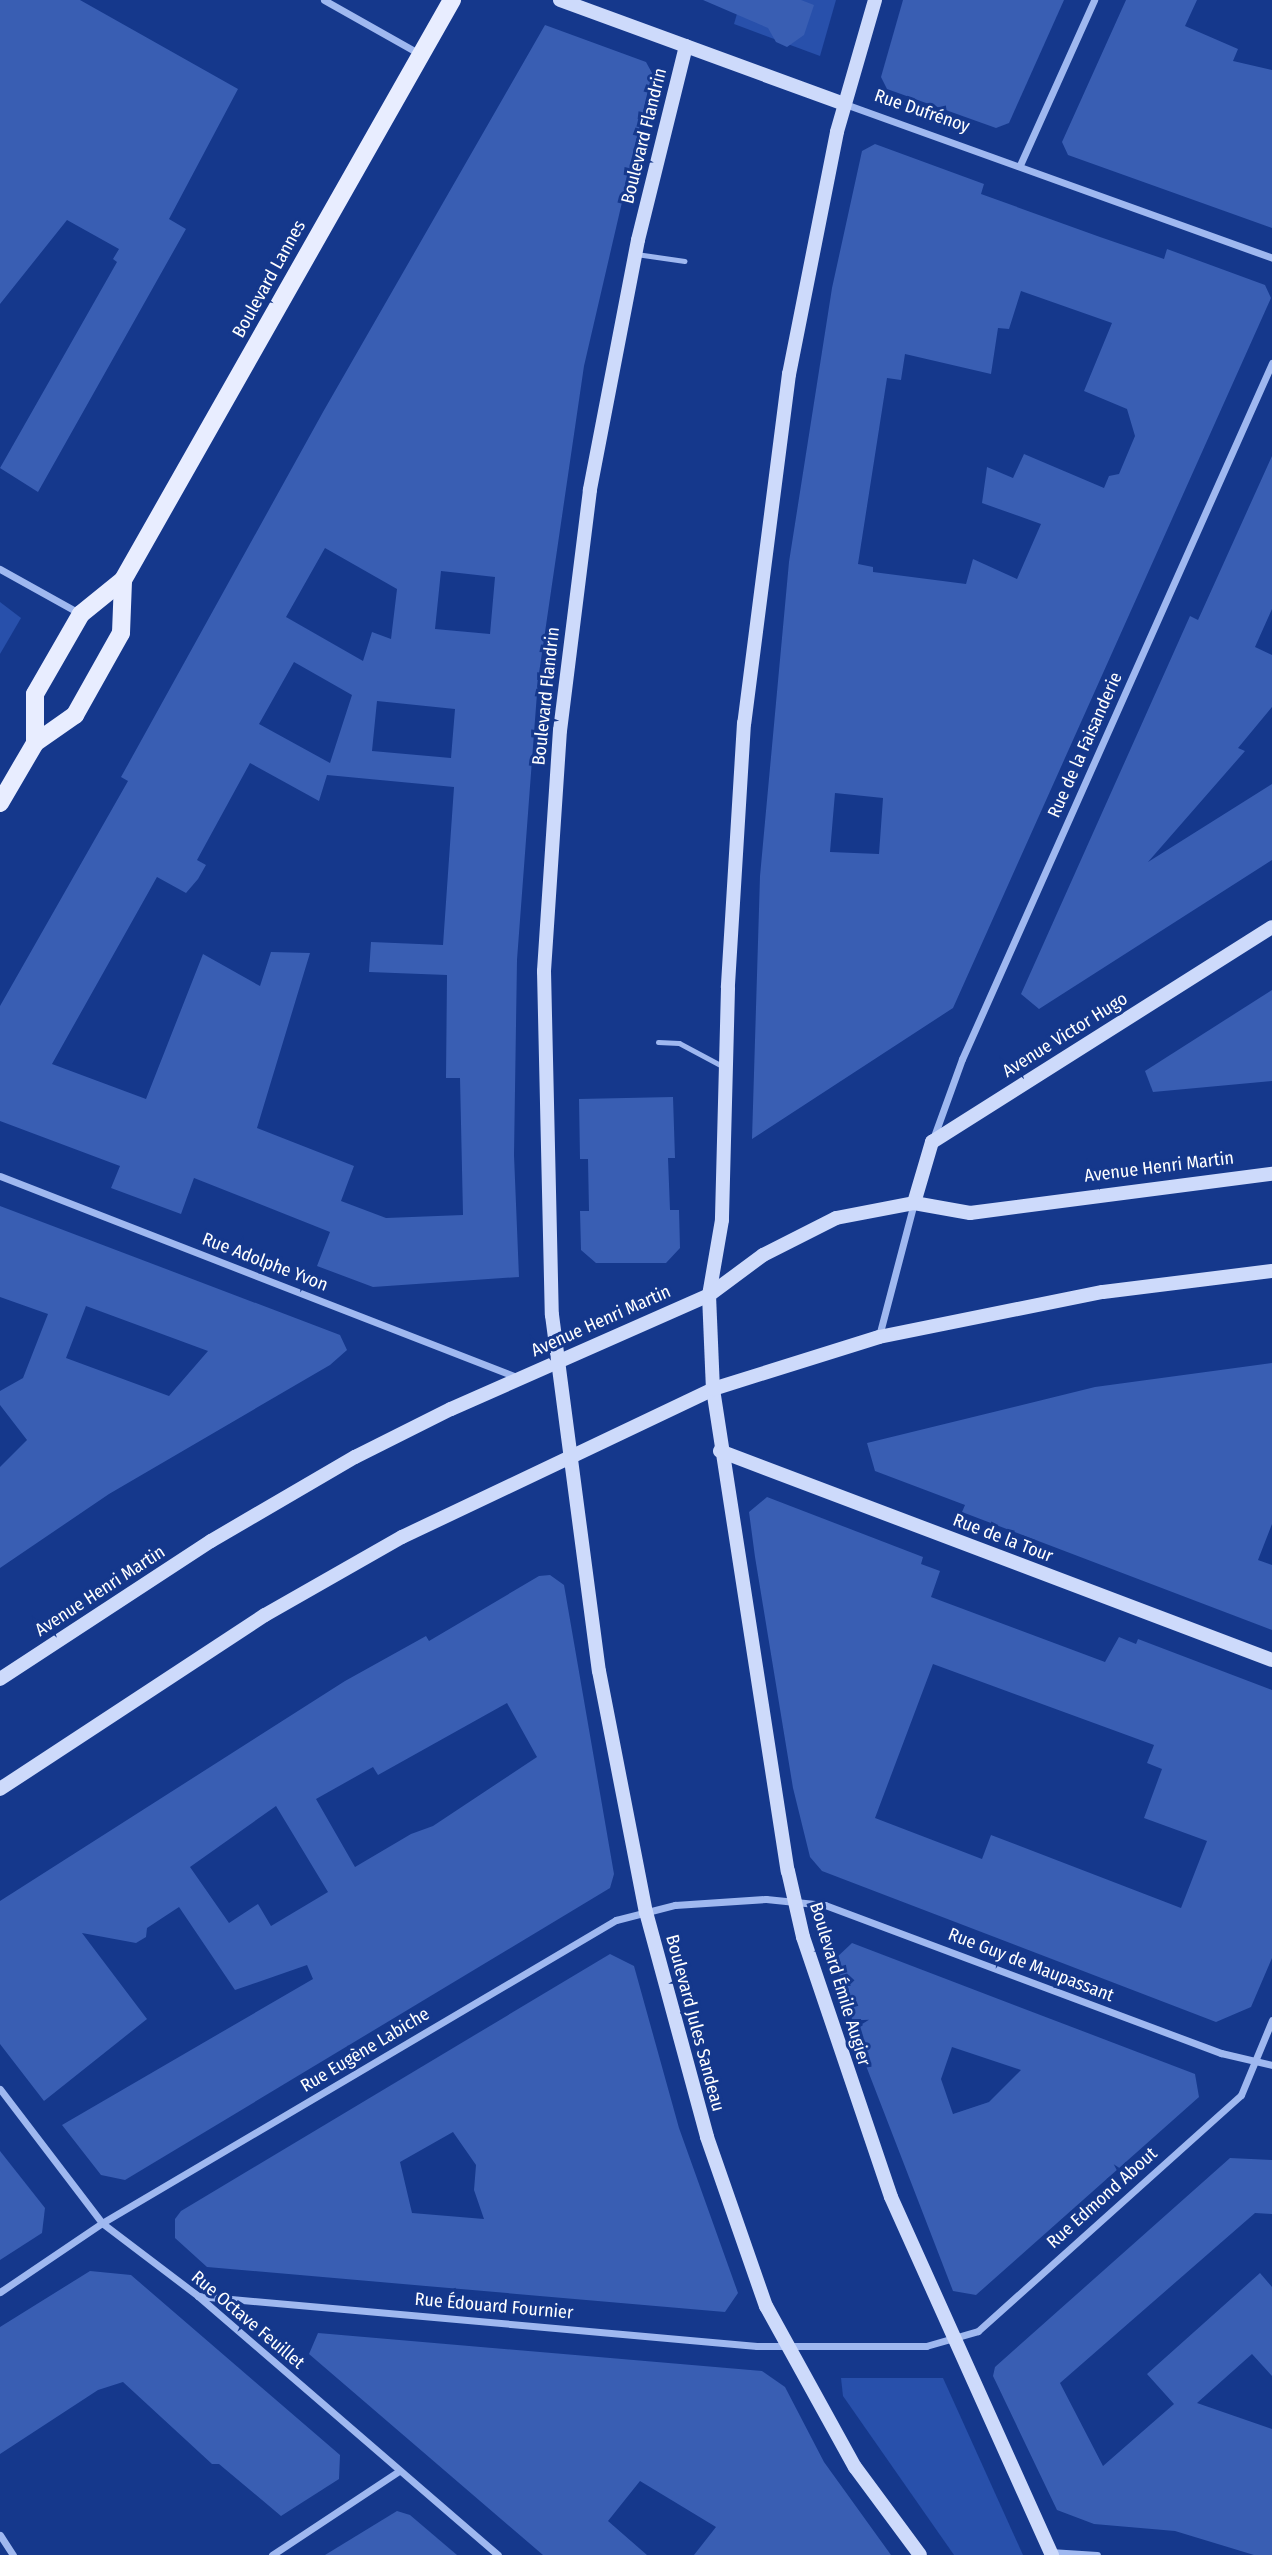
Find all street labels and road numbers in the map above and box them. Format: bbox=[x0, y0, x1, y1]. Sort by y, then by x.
street label: Boulevard Flandrin bbox=[617, 66, 671, 206]
street label: Rue Dufrénoy bbox=[872, 85, 972, 137]
street label: Boulevard Lannes bbox=[228, 217, 310, 341]
street label: Boulevard Flandrin bbox=[528, 626, 564, 766]
street label: Rue de la Faisanderie bbox=[1043, 669, 1127, 821]
street label: Avenue Victor Hugo bbox=[999, 988, 1131, 1082]
street label: Avenue Henri Martin bbox=[1083, 1147, 1235, 1187]
street label: Rue Adolphe Yvon bbox=[199, 1228, 331, 1296]
street label: Avenue Henri Martin bbox=[528, 1281, 674, 1361]
street label: Rue de la Tour bbox=[950, 1509, 1056, 1567]
street label: Avenue Henri Martin bbox=[31, 1541, 169, 1641]
street label: Boulevard Émile Augier bbox=[805, 1900, 875, 2068]
street label: Rue Guy de Maupassant bbox=[945, 1923, 1117, 2007]
street label: Boulevard Jules Sandeau bbox=[661, 1932, 729, 2114]
street label: Rue Eugène Labiche bbox=[297, 2003, 433, 2097]
street label: Rue Edmond About bbox=[1043, 2143, 1161, 2253]
street label: Rue Octave Feuillet bbox=[187, 2266, 309, 2374]
street label: Rue Édouard Fournier bbox=[414, 2288, 574, 2324]

